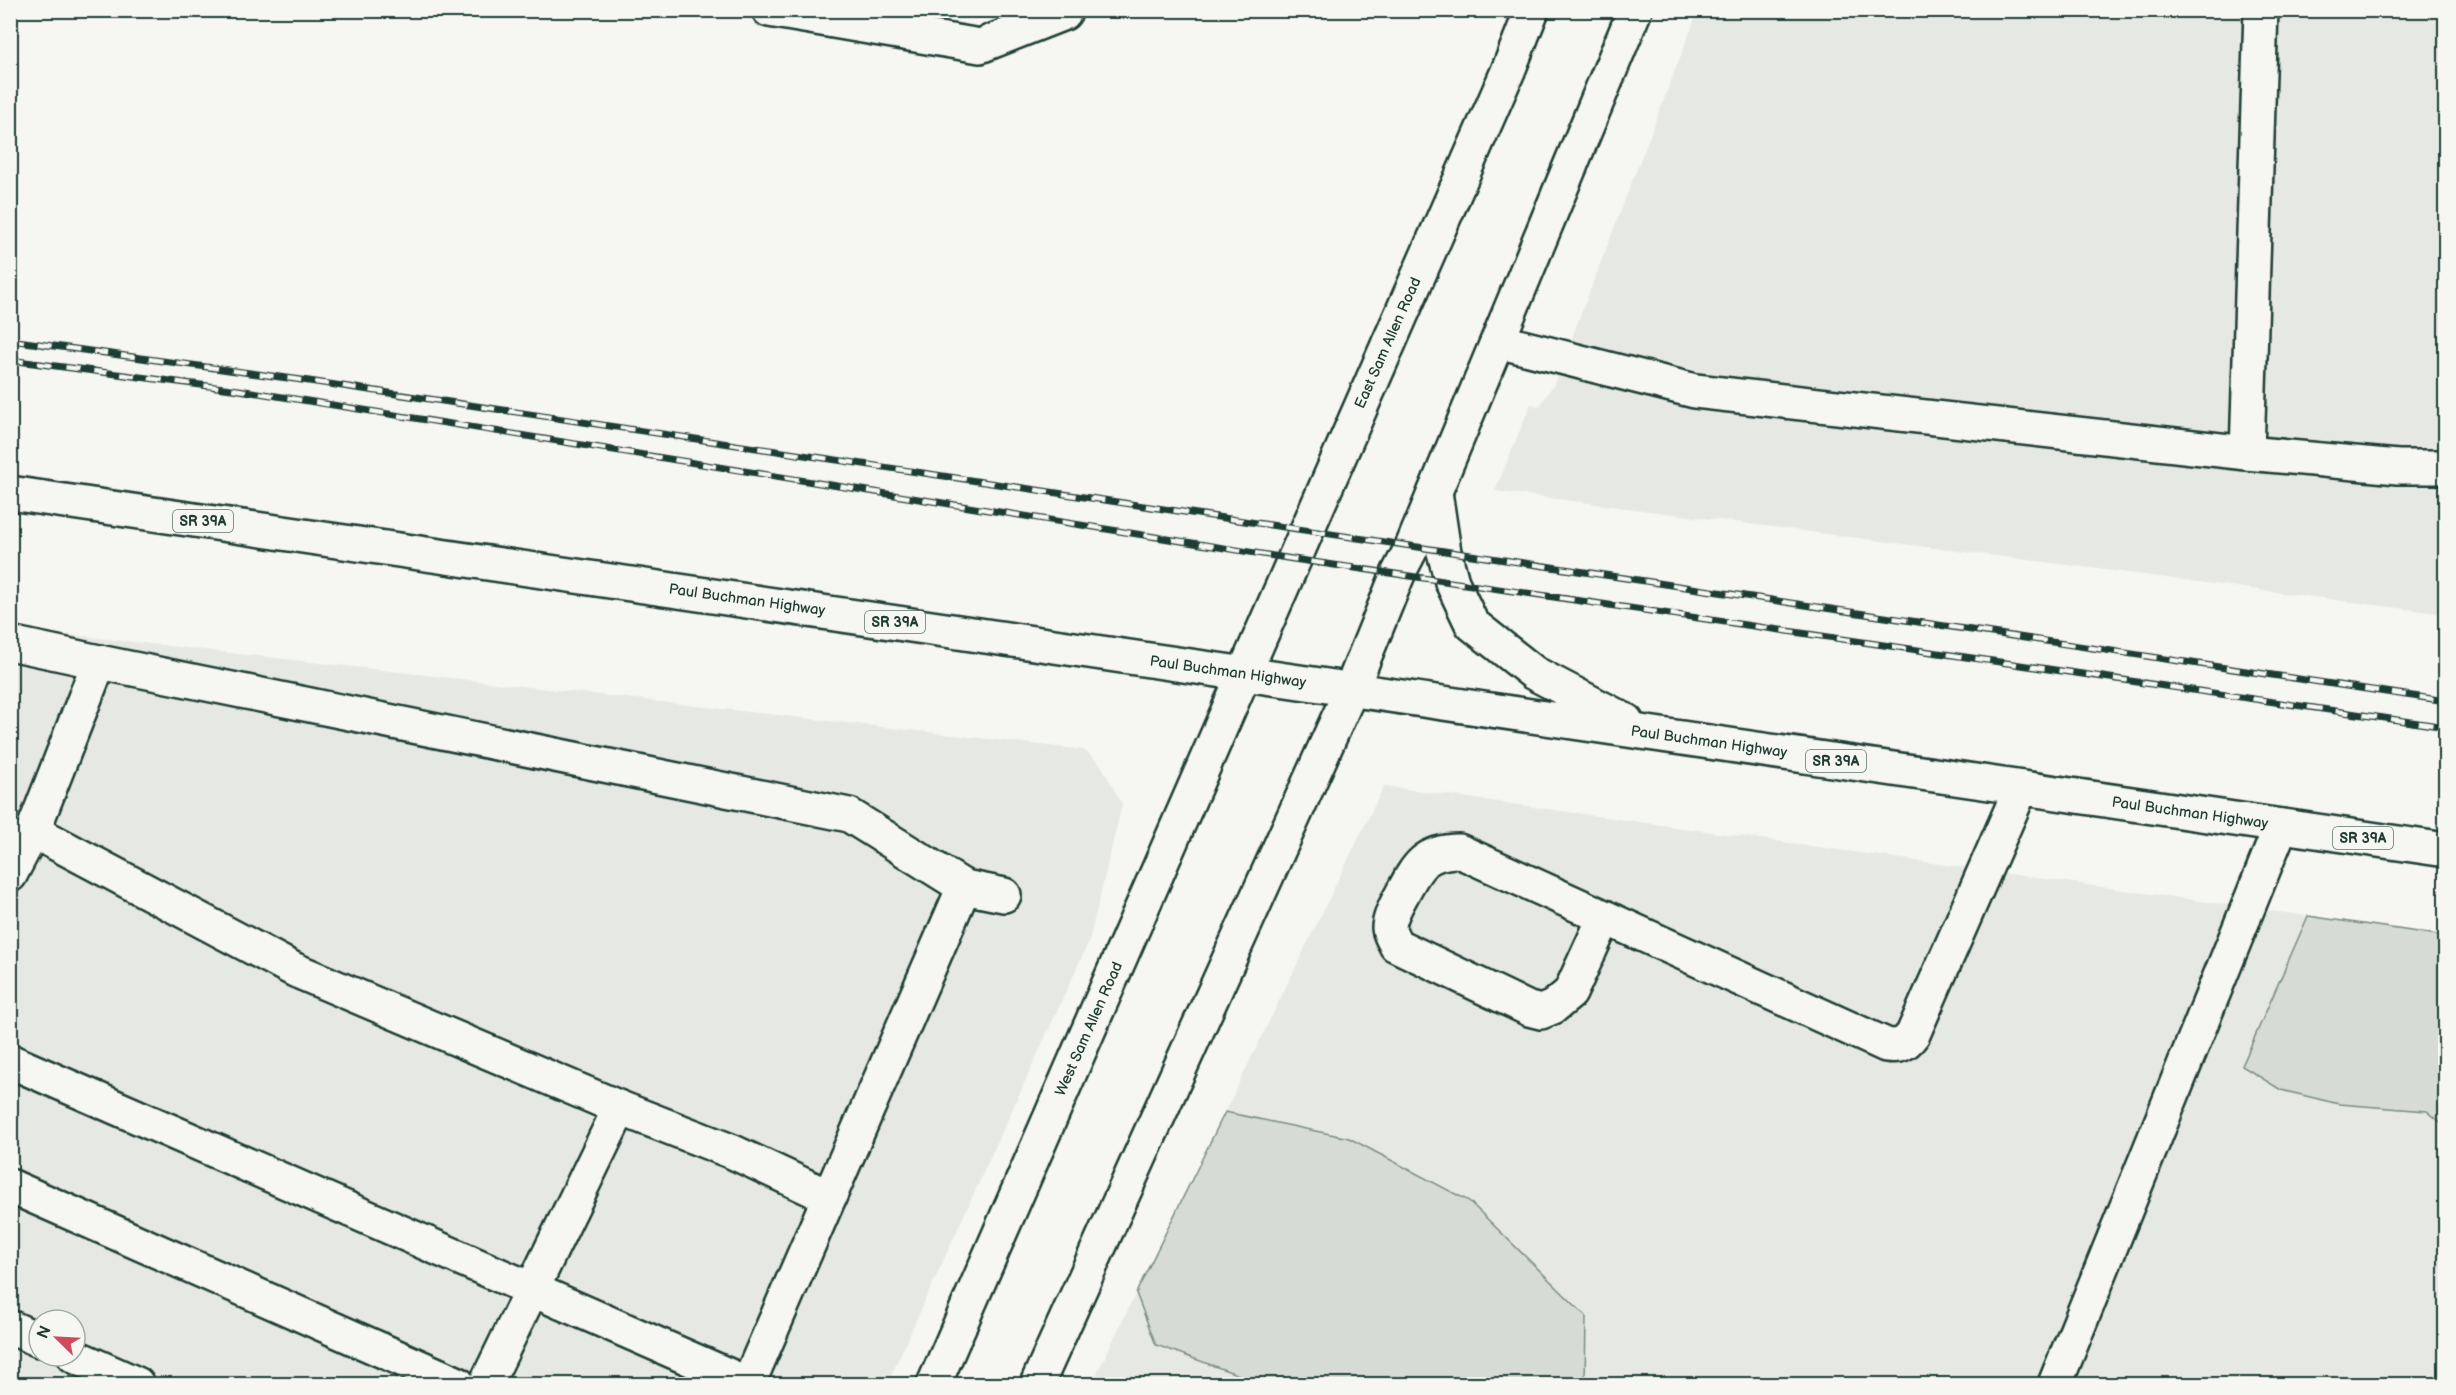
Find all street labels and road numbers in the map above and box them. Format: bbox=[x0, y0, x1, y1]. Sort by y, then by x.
street label: East Sam Allen Road bbox=[1351, 274, 1425, 412]
road number: SR 39A bbox=[173, 510, 233, 532]
street label: Paul Buchman Highway bbox=[667, 580, 827, 620]
road number: SR 39A bbox=[865, 611, 925, 633]
street label: Paul Buchman Highway bbox=[1148, 652, 1308, 692]
street label: Paul Buchman Highway bbox=[1629, 722, 1789, 762]
road number: SR 39A bbox=[1806, 750, 1866, 772]
street label: Paul Buchman Highway bbox=[2110, 793, 2270, 833]
road number: SR 39A bbox=[2333, 827, 2393, 849]
street label: West Sam Allen Road bbox=[1051, 959, 1127, 1099]

